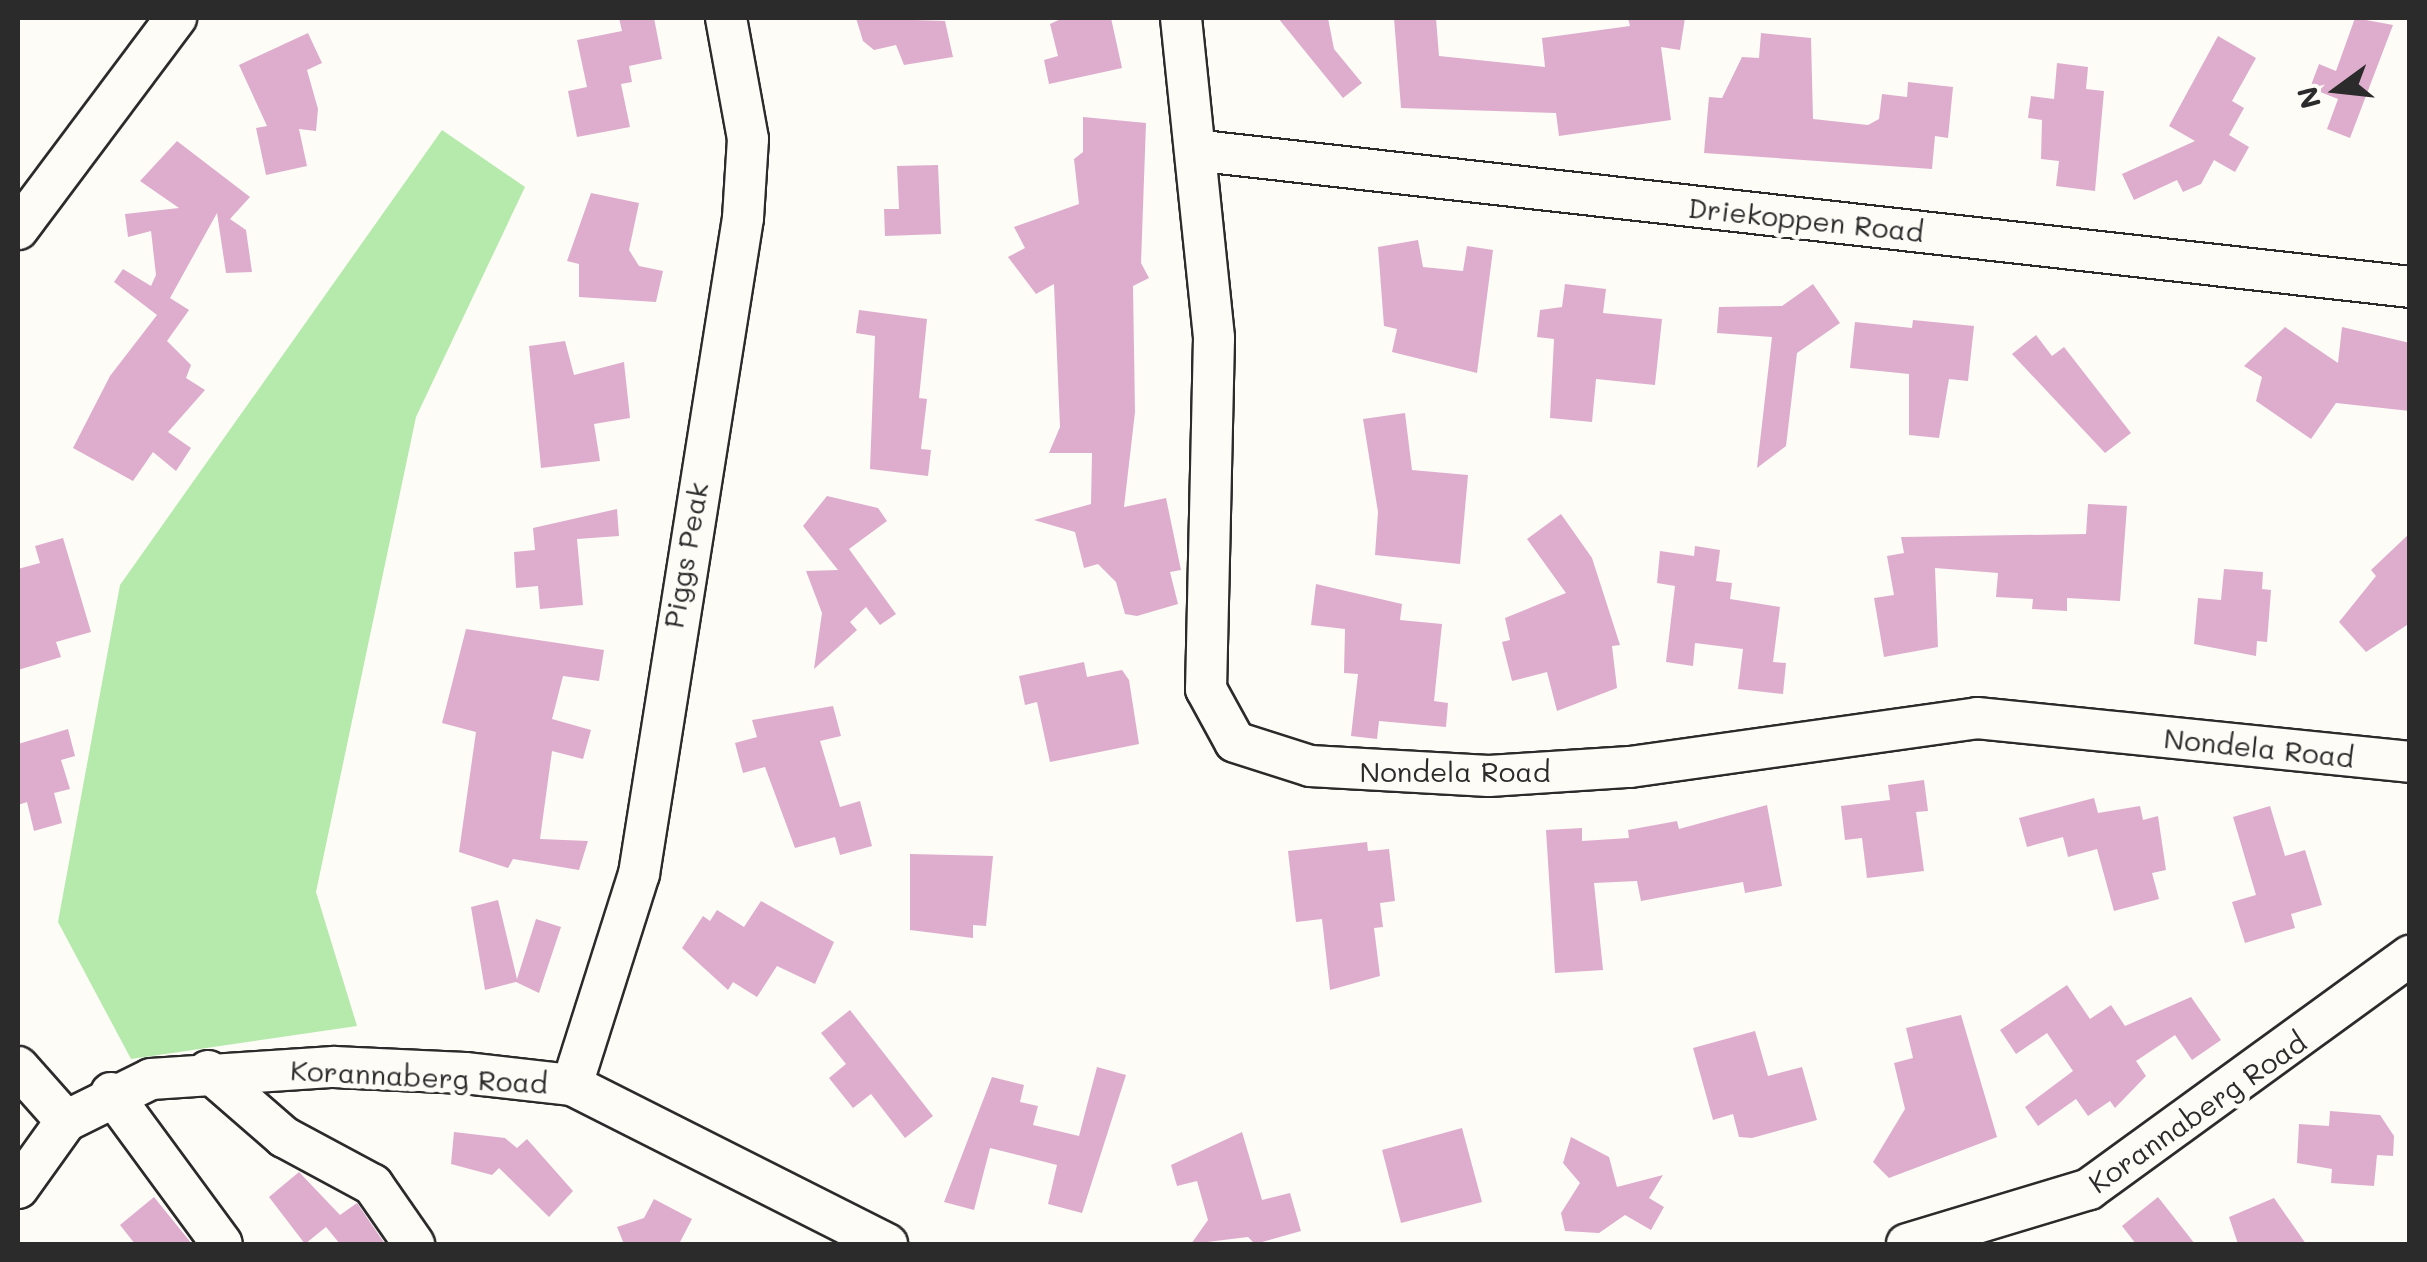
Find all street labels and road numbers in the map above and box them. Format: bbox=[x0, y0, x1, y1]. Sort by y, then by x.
street label: Driekoppen Road bbox=[1687, 190, 1925, 248]
street label: Piggs Peak bbox=[656, 479, 714, 631]
street label: Nondela Road bbox=[2162, 720, 2356, 774]
street label: Nondela Road bbox=[1359, 754, 1551, 788]
street label: Korannaberg Road bbox=[2082, 1024, 2312, 1200]
street label: Korannaberg Road bbox=[289, 1052, 549, 1100]

